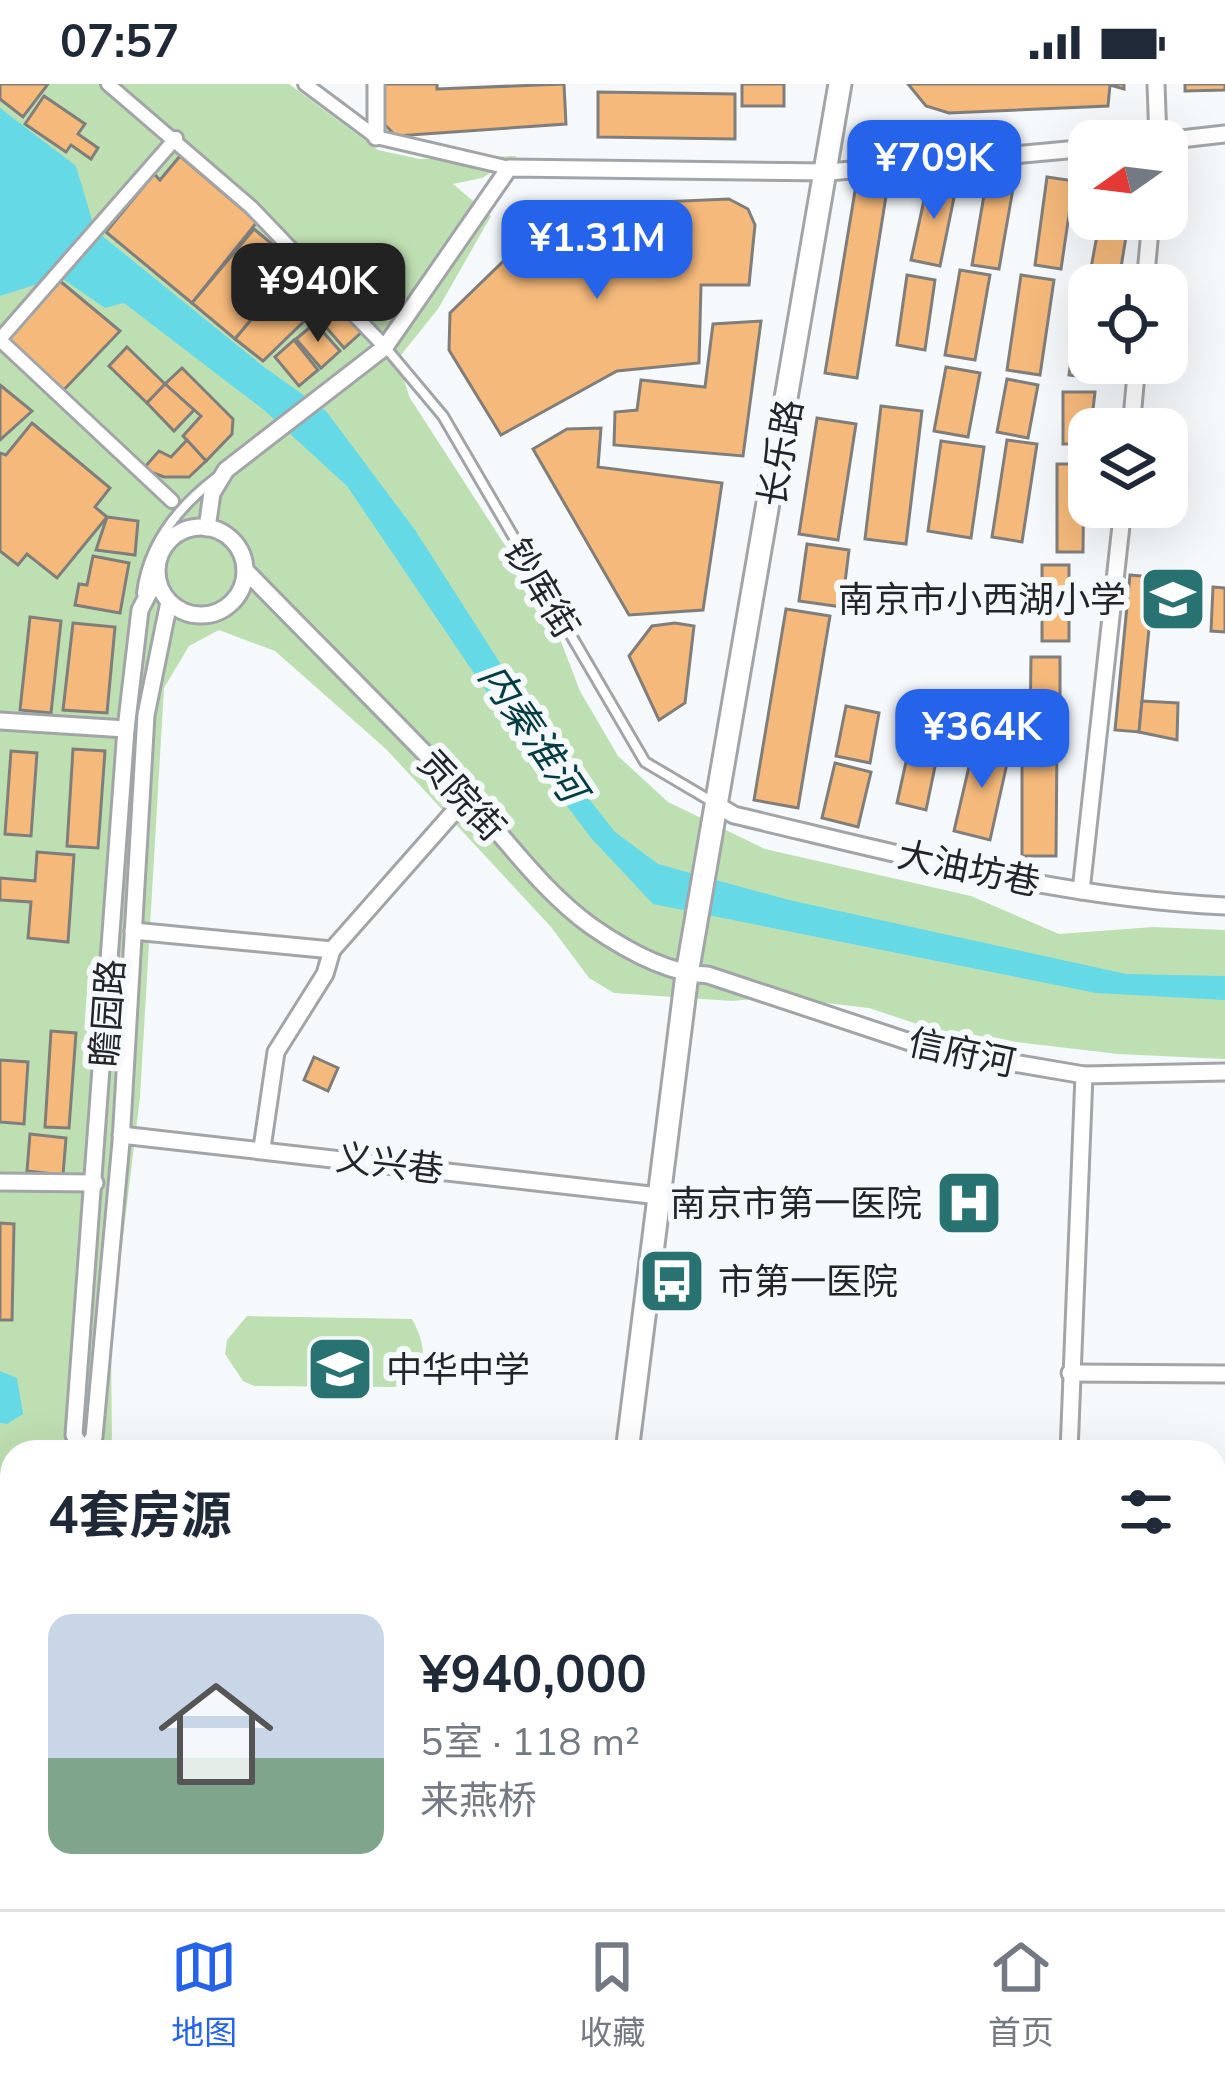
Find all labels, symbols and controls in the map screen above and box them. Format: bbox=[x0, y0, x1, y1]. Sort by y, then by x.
text: 07:57 bbox=[60, 12, 179, 73]
pin: ¥709K bbox=[850, 120, 1018, 222]
north arrow bbox=[1068, 120, 1188, 240]
map controls bbox=[1068, 120, 1188, 528]
text: ¥709K bbox=[874, 132, 994, 185]
pin: ¥1.31M bbox=[499, 200, 695, 302]
text: ¥1.31M bbox=[528, 212, 666, 265]
pin: ¥940K bbox=[234, 243, 402, 345]
text: ¥940K bbox=[258, 255, 378, 308]
button: locate bbox=[1068, 264, 1188, 384]
street label: 长乐路 bbox=[748, 396, 815, 511]
button: layers bbox=[1068, 408, 1188, 528]
street label: 钞库街 bbox=[492, 530, 590, 648]
school or university icon: 南京市小西湖小学 bbox=[1138, 564, 1208, 634]
place label: 南京市小西湖小学 bbox=[838, 576, 1126, 625]
water label: 内秦淮河 bbox=[466, 653, 601, 818]
pin: ¥364K bbox=[898, 689, 1066, 791]
text: ¥364K bbox=[922, 701, 1042, 754]
street label: 贡院街 bbox=[406, 740, 516, 852]
street label: 大油坊巷 bbox=[893, 831, 1044, 908]
street label: 瞻园路 bbox=[80, 958, 137, 1069]
street label: 信府河 bbox=[904, 1018, 1020, 1089]
street label: 义兴巷 bbox=[333, 1134, 446, 1195]
hospital icon: 南京市第一医院 bbox=[934, 1168, 1004, 1238]
place label: 南京市第一医院 bbox=[670, 1180, 922, 1229]
bus stop icon: 市第一医院 bbox=[637, 1246, 707, 1316]
place label: 市第一医院 bbox=[718, 1258, 898, 1307]
school or university icon: 中华中学 bbox=[305, 1334, 375, 1404]
place label: 中华中学 bbox=[386, 1346, 530, 1395]
icon: filters bbox=[1113, 1479, 1179, 1545]
text: 4套房源 bbox=[48, 1481, 232, 1551]
text: ¥940,000 bbox=[420, 1640, 647, 1710]
icon: home bbox=[144, 1662, 288, 1806]
text: 5室 · 118 m² bbox=[420, 1716, 640, 1769]
text: 来燕桥 bbox=[420, 1775, 537, 1828]
tab: 地图 bbox=[171, 1934, 237, 2056]
tab: 收藏 bbox=[579, 1934, 645, 2056]
tab: 首页 bbox=[988, 1934, 1054, 2056]

